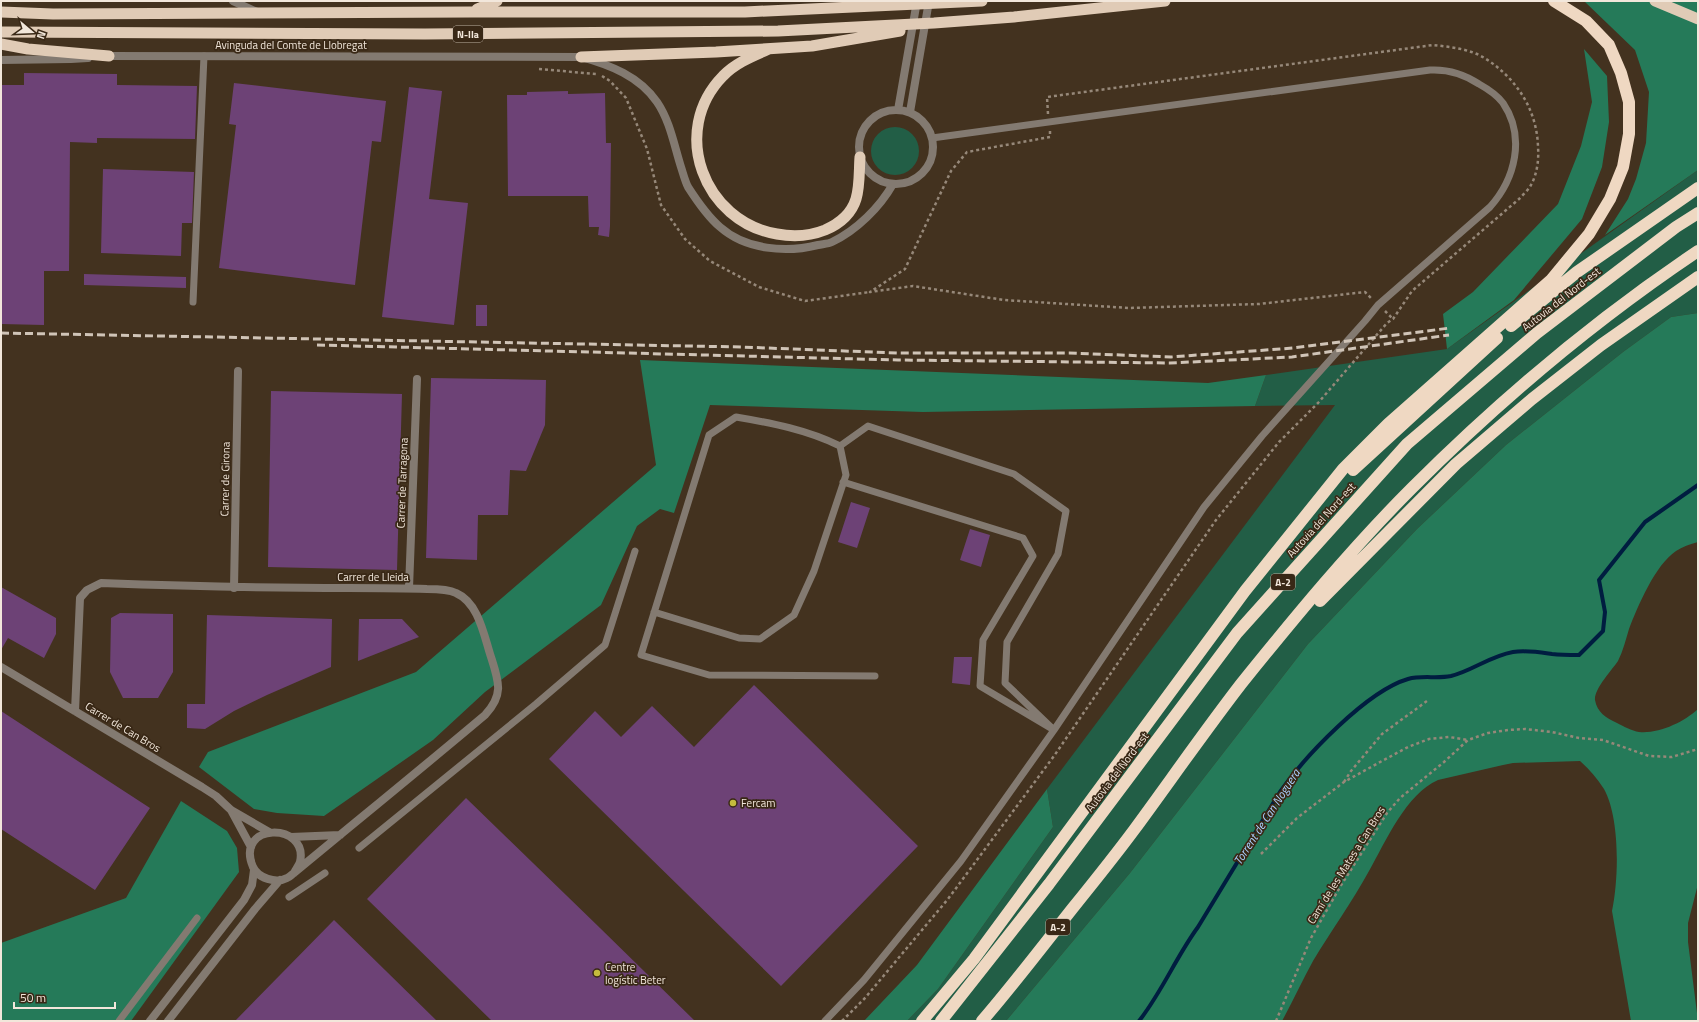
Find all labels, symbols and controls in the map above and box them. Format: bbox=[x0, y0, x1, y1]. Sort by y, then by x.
north arrow bbox=[12, 12, 52, 52]
road number: N-IIa bbox=[453, 26, 483, 42]
text: N bbox=[33, 29, 50, 41]
street label: Avinguda del Comte de Llobregat bbox=[215, 37, 367, 53]
street label: Autovia del Nord-est bbox=[1518, 263, 1604, 335]
street label: Carrer de Tarragona bbox=[392, 437, 412, 529]
street label: Carrer de Girona bbox=[216, 441, 234, 516]
street label: Autovia del Nord-est bbox=[1283, 479, 1359, 561]
street label: Carrer de Lleida bbox=[337, 569, 409, 585]
road number: A-2 bbox=[1271, 574, 1295, 590]
street label: Carrer de Can Bros bbox=[82, 698, 164, 756]
street label: Autovia del Nord-est bbox=[1082, 729, 1152, 815]
water label: Torrent de Can Noguera bbox=[1228, 764, 1305, 868]
place label: Fercam bbox=[741, 795, 775, 811]
marker: Fercam bbox=[728, 798, 738, 808]
street label: Camí de les Mates a Can Bros bbox=[1303, 803, 1389, 927]
road number: A-2 bbox=[1046, 919, 1070, 935]
place label: Centre logístic Beter bbox=[605, 959, 666, 988]
marker: Centre logístic Beter bbox=[592, 968, 602, 978]
scale bar bbox=[14, 984, 115, 1010]
text: 50 m bbox=[20, 988, 46, 1007]

